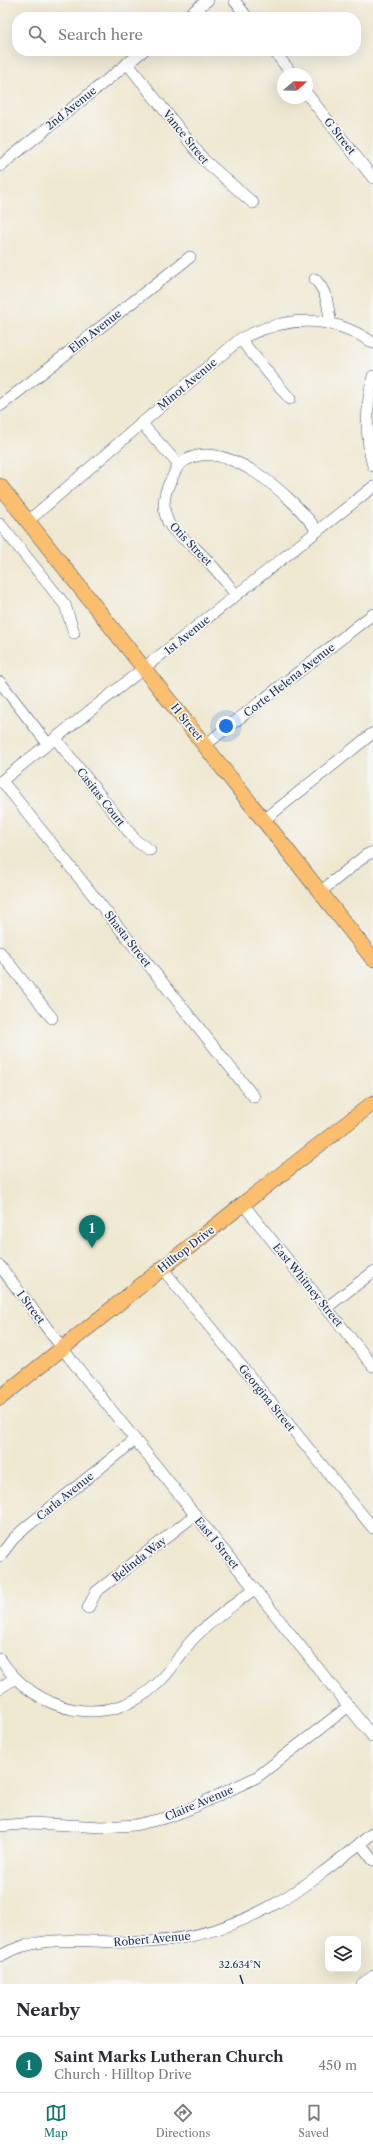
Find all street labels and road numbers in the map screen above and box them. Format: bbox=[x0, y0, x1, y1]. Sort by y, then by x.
street label: 2nd Avenue bbox=[43, 83, 99, 133]
street label: Vance Street bbox=[159, 106, 212, 167]
street label: G Street bbox=[321, 115, 359, 157]
street label: Elm Avenue bbox=[66, 306, 124, 356]
street label: Minot Avenue bbox=[154, 355, 220, 413]
street label: Otis Street bbox=[167, 519, 215, 569]
street label: 1st Avenue bbox=[161, 612, 213, 658]
street label: Corte Helena Avenue bbox=[241, 640, 337, 720]
street label: H Street bbox=[168, 701, 206, 743]
street label: Casitas Court bbox=[74, 765, 128, 829]
street label: Shasta Street bbox=[102, 908, 154, 970]
street label: Hilltop Drive bbox=[155, 1222, 217, 1276]
street label: East Whitney Street bbox=[270, 1240, 346, 1330]
street label: I Street bbox=[14, 1288, 48, 1327]
street label: Georgina Street bbox=[236, 1362, 298, 1434]
street label: Carla Avenue bbox=[34, 1469, 96, 1523]
street label: East I Street bbox=[192, 1514, 242, 1572]
street label: Belinda Way bbox=[109, 1533, 170, 1585]
street label: Claire Avenue bbox=[163, 1782, 235, 1824]
street label: Robert Avenue bbox=[113, 1929, 191, 1949]

